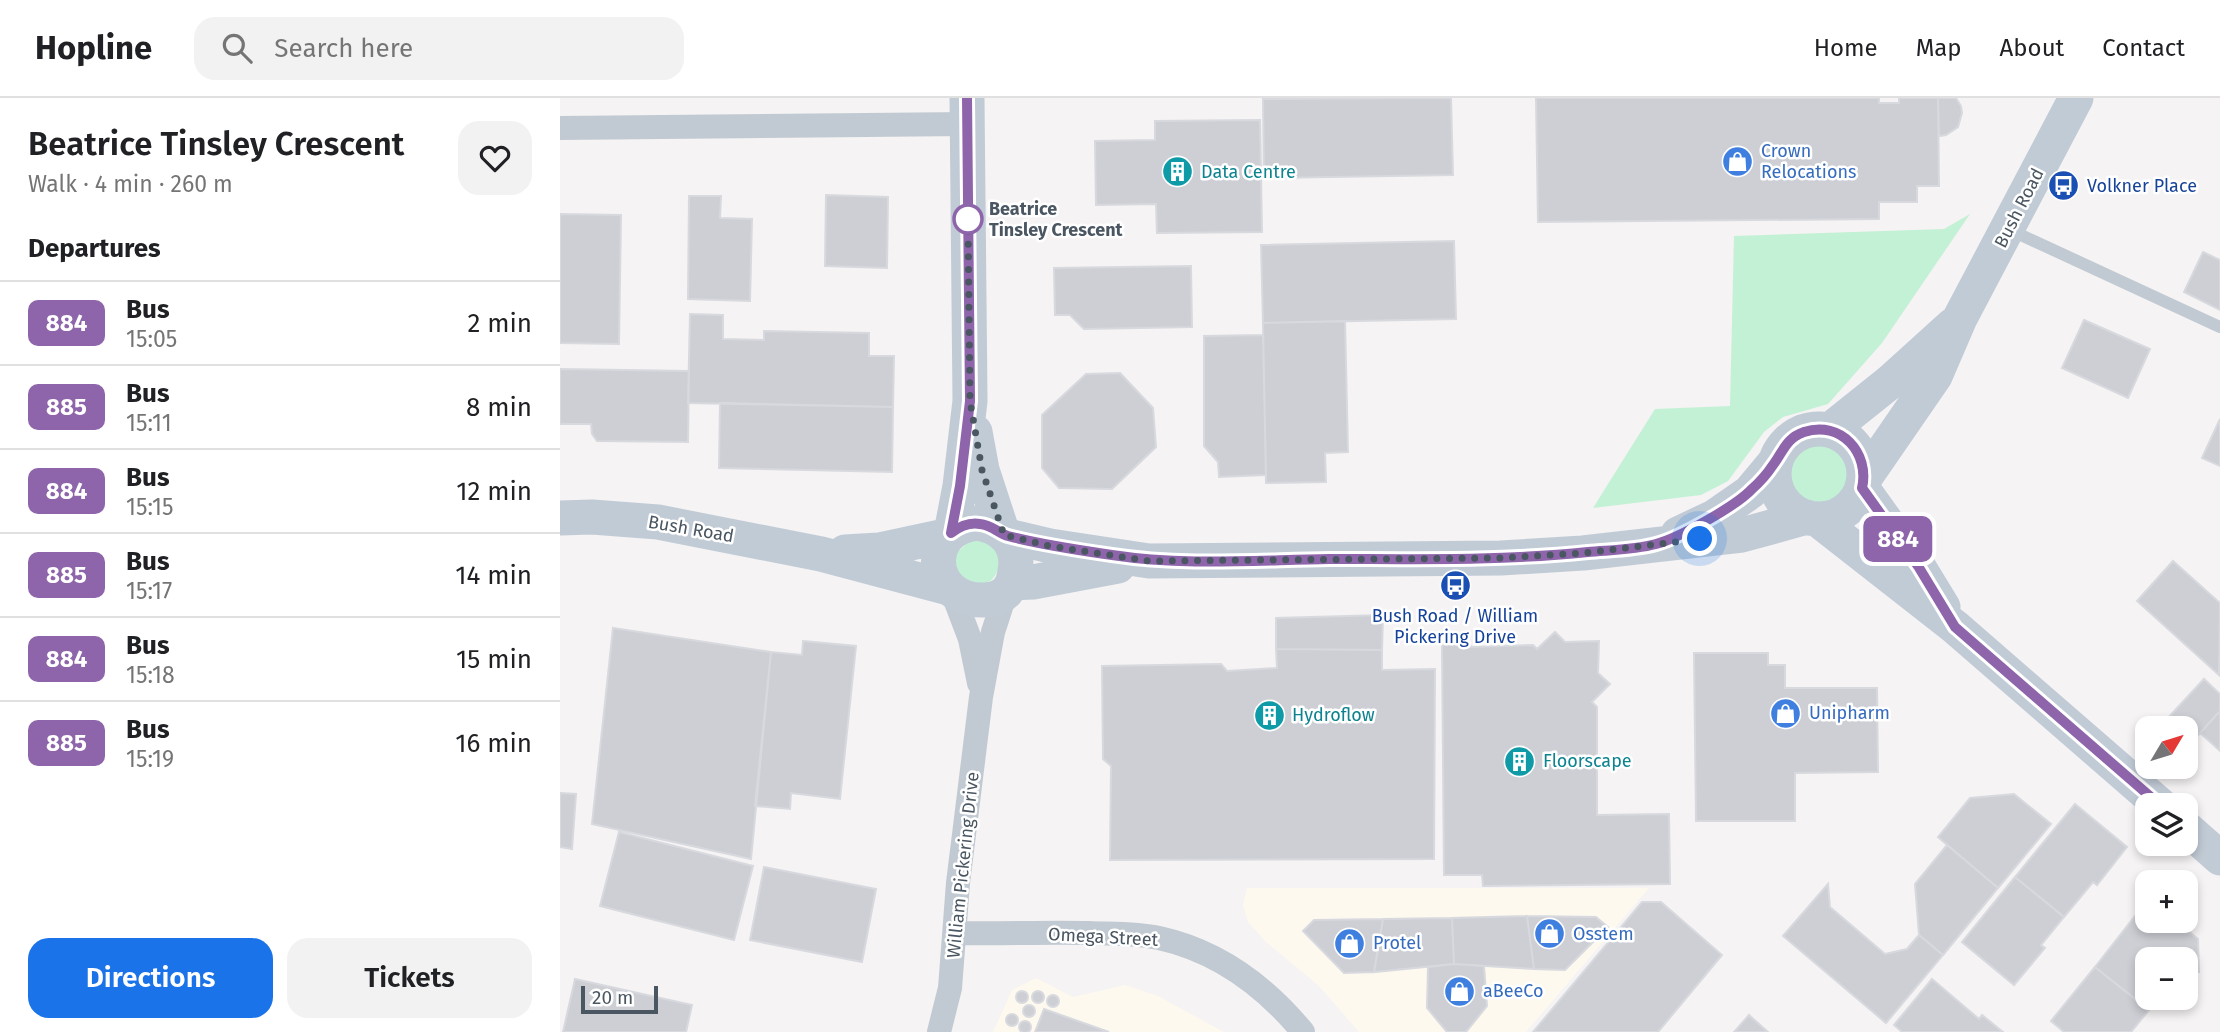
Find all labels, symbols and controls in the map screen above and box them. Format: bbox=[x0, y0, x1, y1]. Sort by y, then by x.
search box bbox=[194, 17, 684, 80]
text: Hopline bbox=[35, 28, 152, 68]
icon: search bbox=[218, 29, 256, 67]
text: Search here bbox=[274, 33, 413, 64]
text: Home bbox=[1814, 34, 1878, 62]
text: Map bbox=[1916, 34, 1962, 62]
text: About bbox=[2000, 34, 2064, 62]
text: Contact bbox=[2102, 34, 2185, 62]
button: heart bbox=[458, 121, 532, 195]
text: Beatrice Tinsley Crescent bbox=[28, 124, 404, 164]
place label: Crown Relocations bbox=[1761, 140, 1856, 183]
shop icon: Crown Relocations bbox=[1721, 144, 1755, 178]
building icon: Data Centre bbox=[1161, 155, 1195, 189]
place label: Data Centre bbox=[1201, 161, 1296, 183]
street label: Bush Road bbox=[1990, 164, 2048, 252]
bus stop icon: Volkner Place bbox=[2047, 169, 2081, 203]
text: Walk · 4 min · 260 m bbox=[28, 170, 233, 198]
place label: Volkner Place bbox=[2087, 175, 2197, 197]
place label: Beatrice Tinsley Crescent bbox=[989, 198, 1124, 241]
marker: Beatrice Tinsley Crescent bbox=[953, 204, 983, 234]
text: Departures bbox=[28, 233, 161, 264]
text: Bus bbox=[126, 294, 169, 325]
text: 2 min bbox=[467, 308, 532, 339]
text: 884 bbox=[46, 309, 87, 337]
text: 15:05 bbox=[126, 325, 177, 353]
text: Bus bbox=[126, 378, 169, 409]
text: 8 min bbox=[466, 392, 532, 423]
text: 885 bbox=[46, 393, 87, 421]
text: 15:11 bbox=[126, 409, 172, 437]
text: Bus bbox=[126, 462, 169, 493]
text: 12 min bbox=[456, 476, 532, 507]
text: 884 bbox=[46, 477, 87, 505]
text: 15:15 bbox=[126, 493, 174, 521]
street label: Bush Road bbox=[646, 511, 736, 547]
line badge: 884 bbox=[1858, 516, 1938, 562]
your location bbox=[1682, 521, 1717, 556]
text: 884 bbox=[1877, 525, 1919, 553]
text: Bus bbox=[126, 546, 169, 577]
text: 14 min bbox=[455, 560, 532, 591]
text: 885 bbox=[46, 561, 87, 589]
bus stop icon: Bush Road / William Pickering Drive bbox=[1438, 568, 1472, 602]
text: 15:17 bbox=[126, 577, 172, 605]
place label: Bush Road / William Pickering Drive bbox=[1372, 605, 1538, 648]
text: Bus bbox=[126, 630, 169, 661]
text: 15 min bbox=[456, 644, 532, 675]
text: 884 bbox=[46, 645, 87, 673]
text: 15:18 bbox=[126, 661, 175, 689]
shop icon: Unipharm bbox=[1769, 696, 1803, 730]
building icon: Hydroflow bbox=[1252, 698, 1286, 732]
place label: Unipharm bbox=[1809, 702, 1890, 724]
place label: Hydroflow bbox=[1292, 704, 1375, 726]
text: Bus bbox=[126, 714, 169, 745]
north arrow bbox=[2135, 716, 2198, 779]
map controls bbox=[2135, 716, 2198, 1010]
text: 16 min bbox=[455, 728, 532, 759]
text: 885 bbox=[46, 729, 87, 757]
building icon: Floorscape bbox=[1503, 744, 1537, 778]
text: 15:19 bbox=[126, 745, 174, 773]
place label: Floorscape bbox=[1543, 750, 1632, 772]
street label: William Pickering Drive bbox=[942, 771, 984, 959]
button: layers bbox=[2135, 793, 2198, 856]
button: + bbox=[2135, 870, 2198, 933]
shop icon: Osstem bbox=[1533, 917, 1567, 951]
street label: Omega Street bbox=[1047, 923, 1159, 951]
place label: Osstem bbox=[1573, 923, 1634, 945]
shop icon: Protel bbox=[1333, 926, 1367, 960]
place label: Protel bbox=[1373, 932, 1421, 954]
button: Directions bbox=[28, 938, 273, 1018]
button: Tickets bbox=[287, 938, 532, 1018]
button: − bbox=[2135, 947, 2198, 1010]
shop icon: aBeeCo bbox=[1443, 974, 1477, 1008]
place label: aBeeCo bbox=[1483, 980, 1544, 1002]
scale bar bbox=[581, 983, 658, 1015]
text: 20 m bbox=[592, 986, 633, 1009]

